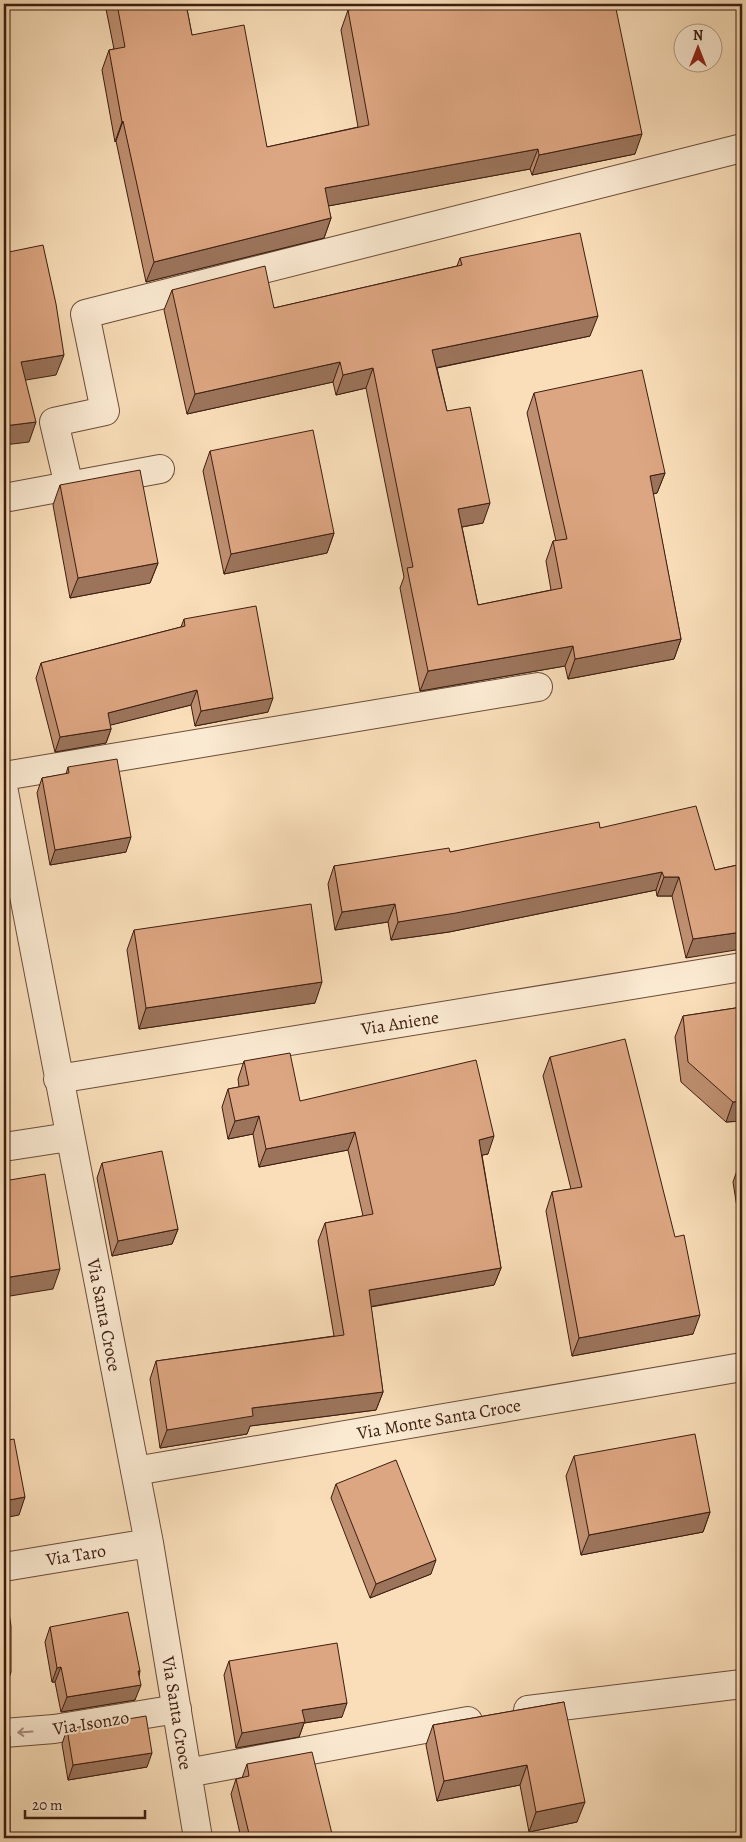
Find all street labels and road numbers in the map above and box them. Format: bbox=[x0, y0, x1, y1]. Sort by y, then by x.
street label: Via Aniene bbox=[358, 1005, 441, 1041]
street label: Via Santa Croce bbox=[81, 1255, 127, 1374]
street label: Via Monte Santa Croce bbox=[354, 1393, 523, 1445]
street label: Via Taro bbox=[43, 1538, 108, 1572]
street label: Via Santa Croce bbox=[156, 1654, 198, 1771]
street label: Via Isonzo bbox=[50, 1705, 131, 1741]

